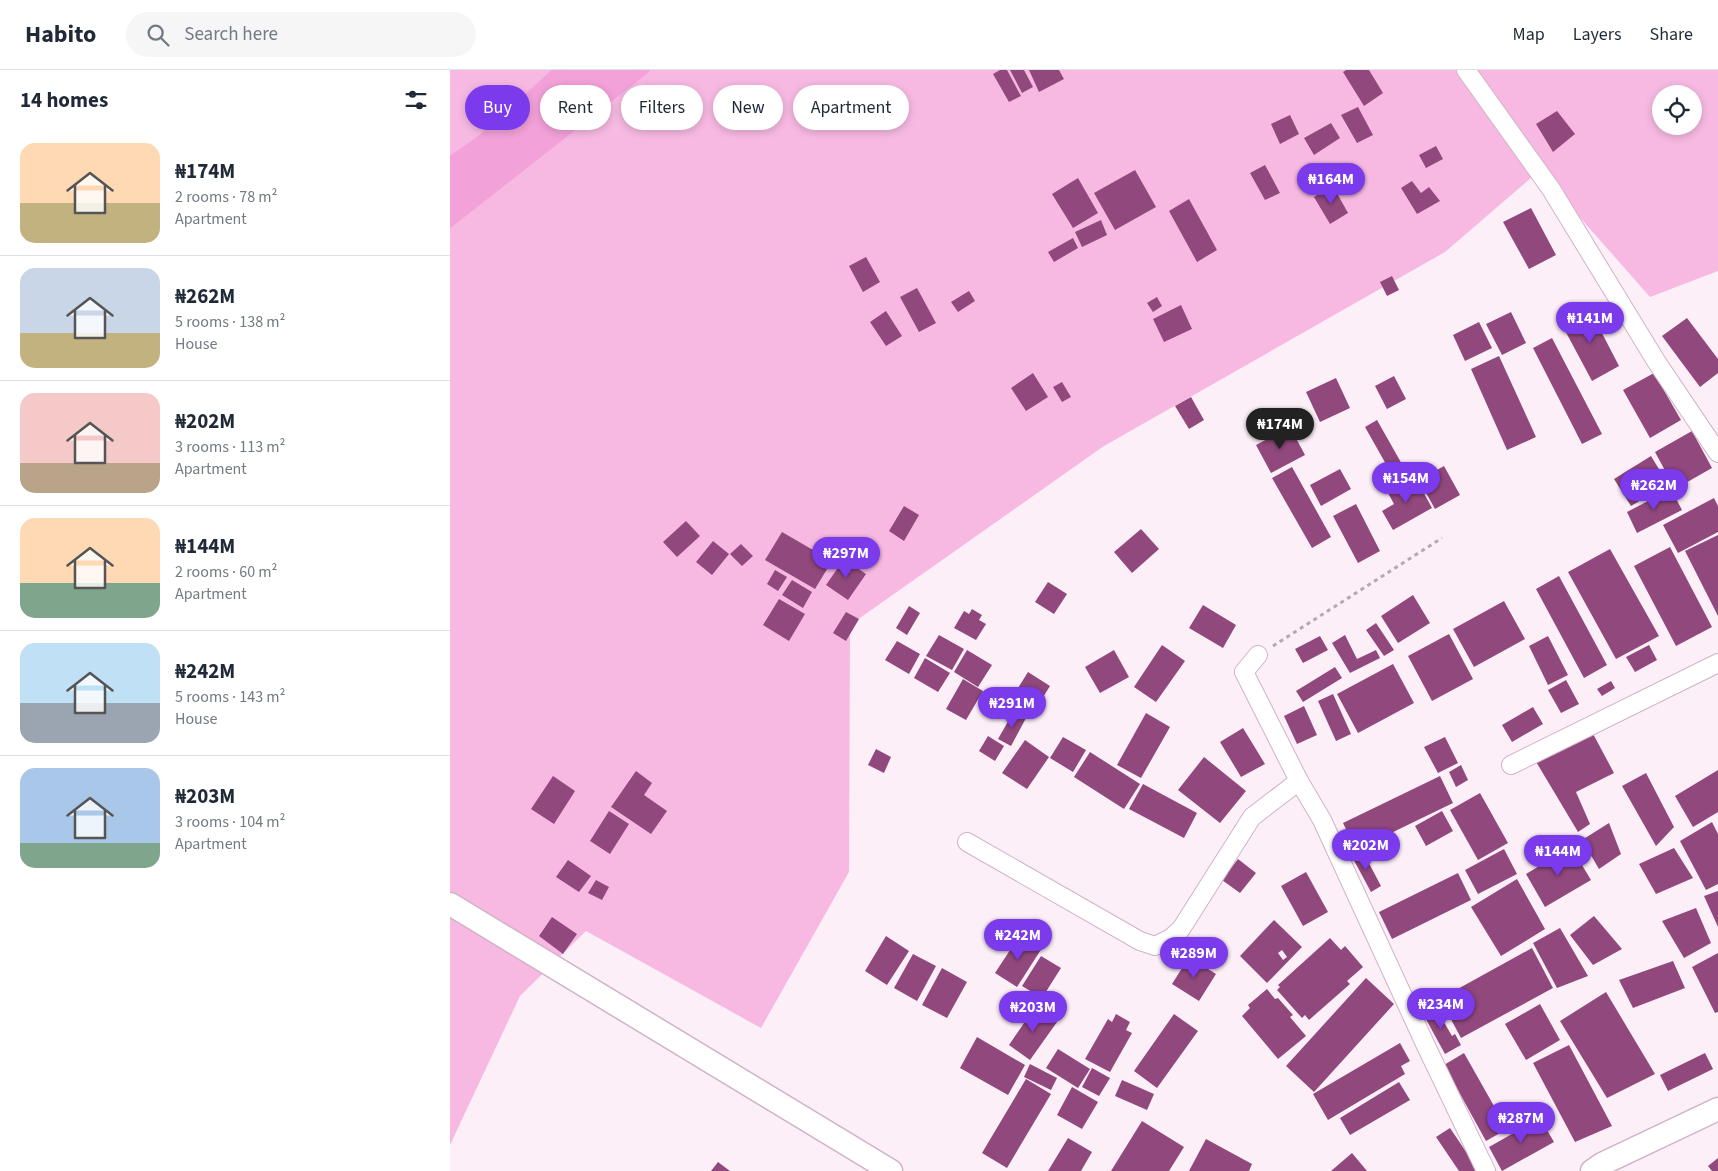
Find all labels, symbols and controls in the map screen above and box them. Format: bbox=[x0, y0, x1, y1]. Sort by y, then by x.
search box bbox=[126, 12, 476, 57]
text: Habito bbox=[25, 17, 96, 52]
icon: search bbox=[144, 21, 172, 49]
text: Search here bbox=[184, 21, 278, 48]
text: Map bbox=[1513, 22, 1545, 47]
text: Layers bbox=[1573, 22, 1622, 47]
text: Share bbox=[1650, 22, 1693, 47]
text: 14 homes bbox=[20, 85, 108, 115]
chip: Buy bbox=[465, 85, 530, 130]
chip: Rent bbox=[540, 85, 611, 130]
chip: Filters bbox=[621, 85, 703, 130]
chip: New bbox=[713, 85, 783, 130]
chip: Apartment bbox=[793, 85, 909, 130]
map controls bbox=[1652, 85, 1702, 135]
button: locate bbox=[1652, 85, 1702, 135]
icon: filters bbox=[402, 86, 430, 114]
text: ₦174M bbox=[175, 156, 235, 186]
pin: ₦164M bbox=[1296, 162, 1366, 205]
icon: home bbox=[60, 163, 120, 223]
text: ₦164M bbox=[1308, 168, 1354, 190]
text: 2 rooms · 78 m² bbox=[175, 186, 277, 208]
text: Apartment bbox=[175, 208, 247, 230]
text: ₦262M bbox=[175, 281, 235, 311]
icon: home bbox=[60, 288, 120, 348]
pin: ₦141M bbox=[1555, 302, 1625, 344]
text: ₦141M bbox=[1567, 307, 1613, 329]
text: 5 rooms · 138 m² bbox=[175, 311, 285, 333]
text: House bbox=[175, 333, 217, 355]
text: ₦202M bbox=[175, 406, 235, 436]
pin: ₦174M bbox=[1245, 408, 1315, 450]
icon: home bbox=[60, 413, 120, 473]
text: ₦174M bbox=[1257, 413, 1303, 435]
text: 3 rooms · 113 m² bbox=[175, 436, 285, 458]
text: Apartment bbox=[175, 458, 247, 480]
pin: ₦154M bbox=[1371, 462, 1441, 504]
text: ₦154M bbox=[1383, 467, 1429, 489]
pin: ₦262M bbox=[1619, 468, 1689, 511]
text: ₦262M bbox=[1631, 474, 1677, 496]
text: ₦144M bbox=[175, 531, 235, 561]
pin: ₦297M bbox=[811, 536, 881, 579]
icon: home bbox=[60, 538, 120, 598]
text: ₦297M bbox=[823, 542, 869, 564]
text: 2 rooms · 60 m² bbox=[175, 561, 277, 583]
text: Apartment bbox=[175, 583, 247, 605]
text: ₦242M bbox=[175, 656, 235, 686]
icon: home bbox=[60, 663, 120, 723]
text: 5 rooms · 143 m² bbox=[175, 686, 285, 708]
pin: ₦291M bbox=[977, 686, 1047, 729]
text: ₦291M bbox=[989, 692, 1035, 714]
text: House bbox=[175, 708, 217, 730]
text: ₦203M bbox=[175, 781, 235, 811]
icon: home bbox=[60, 788, 120, 848]
text: 3 rooms · 104 m² bbox=[175, 811, 285, 833]
pin: ₦202M bbox=[1331, 828, 1401, 871]
text: Apartment bbox=[175, 833, 247, 855]
text: ₦202M bbox=[1343, 834, 1389, 856]
pin: ₦144M bbox=[1523, 834, 1593, 877]
text: ₦144M bbox=[1535, 840, 1581, 862]
pin: ₦242M bbox=[983, 918, 1053, 961]
text: ₦242M bbox=[995, 924, 1041, 946]
pin: ₦289M bbox=[1159, 936, 1229, 979]
text: ₦289M bbox=[1171, 942, 1217, 964]
pin: ₦234M bbox=[1406, 988, 1476, 1030]
pin: ₦203M bbox=[998, 990, 1068, 1033]
text: ₦234M bbox=[1418, 993, 1464, 1015]
text: ₦203M bbox=[1010, 996, 1056, 1018]
pin: ₦287M bbox=[1486, 1102, 1556, 1144]
text: ₦287M bbox=[1498, 1107, 1544, 1129]

